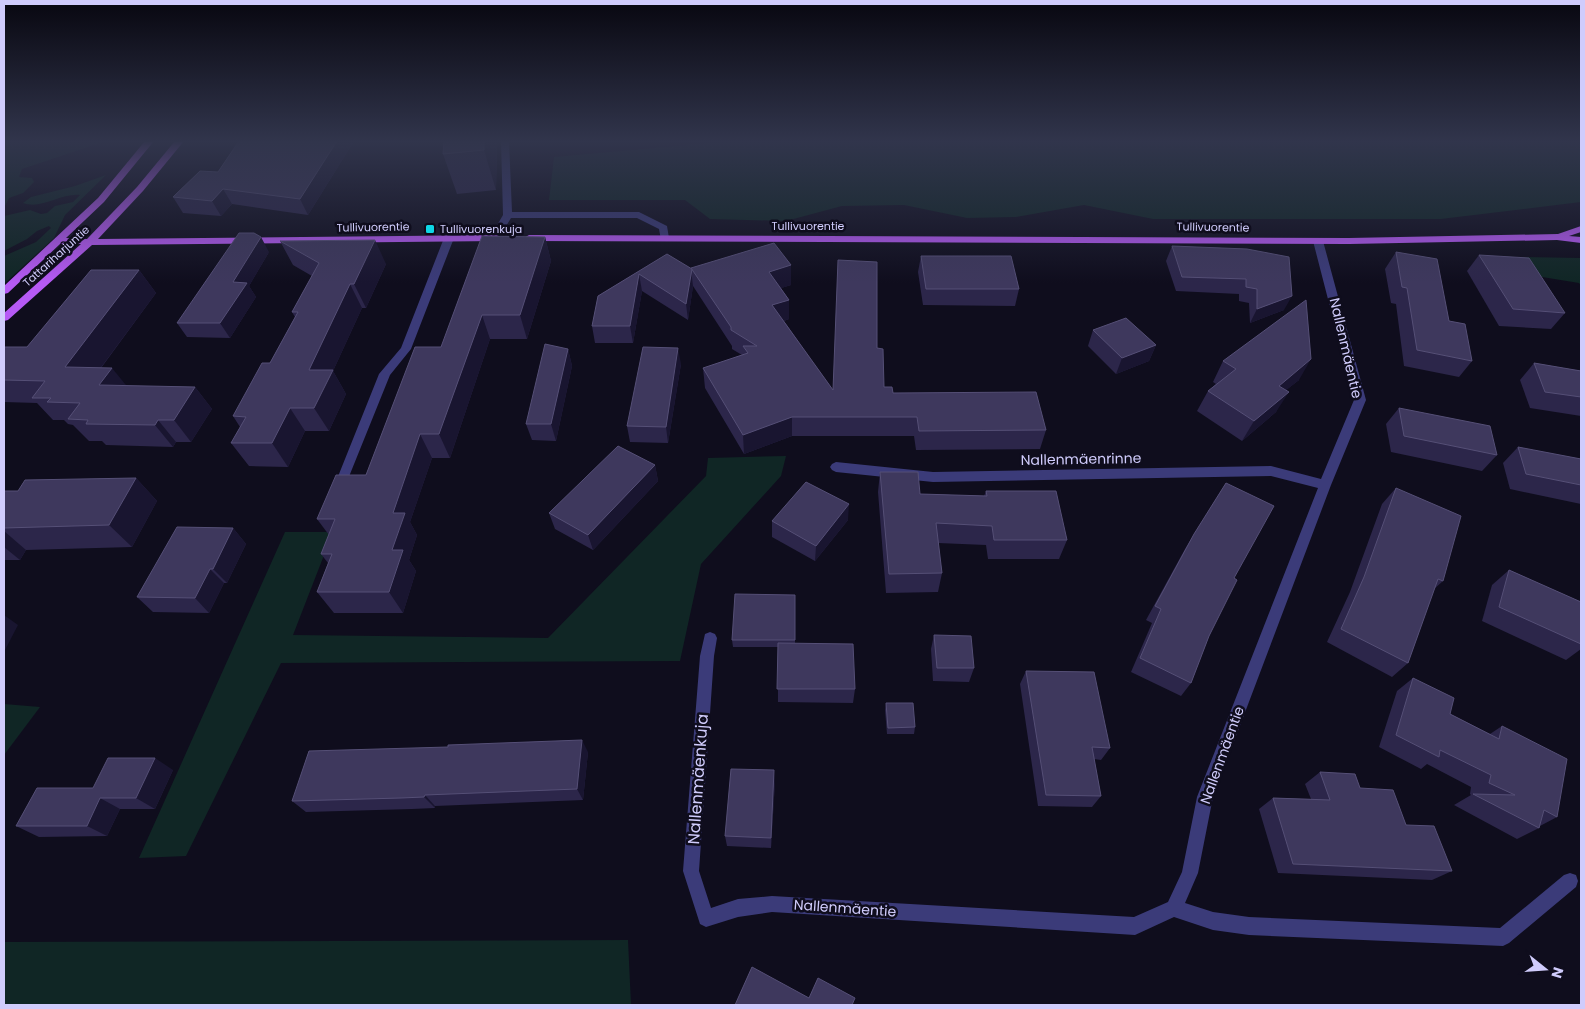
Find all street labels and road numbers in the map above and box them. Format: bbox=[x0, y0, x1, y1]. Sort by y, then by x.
street label: Tullivuorentie bbox=[336, 218, 410, 236]
street label: Tullivuorentie bbox=[772, 218, 845, 234]
street label: Tullivuorentie bbox=[1176, 218, 1250, 236]
street label: Tattariharjuntie bbox=[19, 222, 93, 290]
street label: Nallenmäentie bbox=[1325, 296, 1367, 401]
street label: Nallenmäenrinne bbox=[1021, 448, 1142, 470]
street label: Nallenmäentie bbox=[1195, 703, 1249, 807]
street label: Nallenmäenkuja bbox=[682, 713, 714, 845]
street label: Nallenmäentie bbox=[793, 894, 897, 922]

